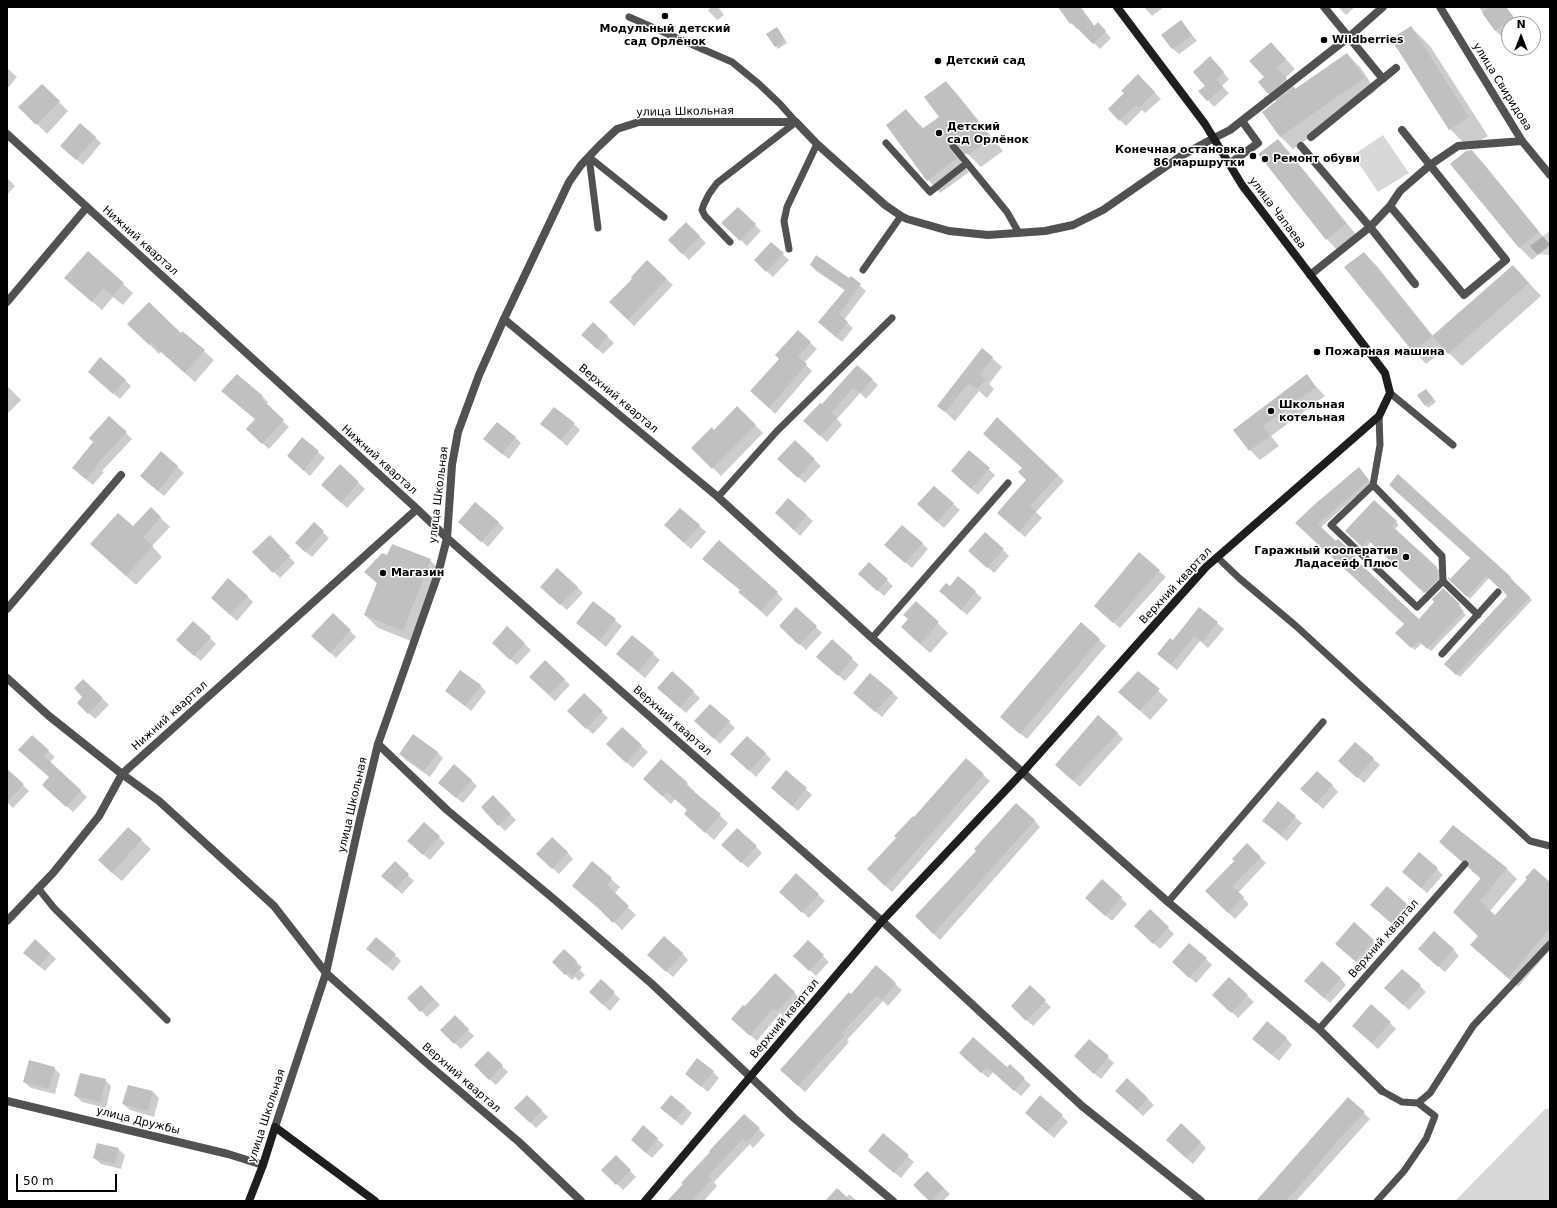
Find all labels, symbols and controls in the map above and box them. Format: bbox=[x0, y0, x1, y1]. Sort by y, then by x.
marker: Модульный детский сад Орлёнок bbox=[660, 11, 670, 21]
north arrow bbox=[1501, 16, 1541, 56]
text: N bbox=[1516, 18, 1526, 31]
place label: Модульный детский сад Орлёнок bbox=[600, 22, 730, 48]
place label: Wildberries bbox=[1332, 33, 1404, 47]
marker: Wildberries bbox=[1319, 35, 1329, 45]
street label: улица Свиридова bbox=[1470, 40, 1534, 134]
place label: Детский сад bbox=[946, 54, 1026, 68]
marker: Детский сад bbox=[933, 56, 943, 66]
street label: улица Школьная bbox=[636, 105, 734, 119]
place label: Детский сад Орлёнок bbox=[947, 120, 1029, 146]
marker: Детский сад Орлёнок bbox=[934, 128, 944, 138]
place label: Конечная остановка 86 маршрутки bbox=[1115, 143, 1245, 169]
marker: Конечная остановка 86 маршрутки bbox=[1248, 151, 1258, 161]
place label: Ремонт обуви bbox=[1273, 152, 1360, 166]
marker: Ремонт обуви bbox=[1260, 154, 1270, 164]
street label: улица Чапаева bbox=[1246, 174, 1308, 252]
street label: Нижний квартал bbox=[99, 204, 181, 278]
place label: Пожарная машина bbox=[1325, 345, 1445, 359]
marker: Пожарная машина bbox=[1312, 347, 1322, 357]
street label: Верхний квартал bbox=[576, 362, 660, 436]
place label: Школьная котельная bbox=[1279, 398, 1345, 424]
marker: Школьная котельная bbox=[1266, 406, 1276, 416]
street label: Нижний квартал bbox=[338, 423, 420, 497]
street label: улица Школьная bbox=[427, 446, 451, 544]
place label: Гаражный кооператив Ладасейф Плюс bbox=[1254, 544, 1398, 570]
street label: Верхний квартал bbox=[1137, 545, 1215, 627]
marker: Гаражный кооператив Ладасейф Плюс bbox=[1401, 552, 1411, 562]
place label: Магазин bbox=[391, 566, 444, 580]
marker: Магазин bbox=[378, 568, 388, 578]
street label: Нижний квартал bbox=[129, 679, 211, 753]
street label: Верхний квартал bbox=[630, 683, 714, 759]
street label: улица Школьная bbox=[336, 756, 370, 854]
street label: Верхний квартал bbox=[1346, 897, 1422, 981]
street label: Верхний квартал bbox=[748, 977, 822, 1061]
street label: Верхний квартал bbox=[419, 1040, 503, 1116]
street label: улица Школьная bbox=[246, 1068, 288, 1164]
street label: улица Дружбы bbox=[95, 1104, 181, 1138]
scale bar bbox=[18, 1166, 119, 1192]
text: 50 m bbox=[23, 1174, 54, 1188]

